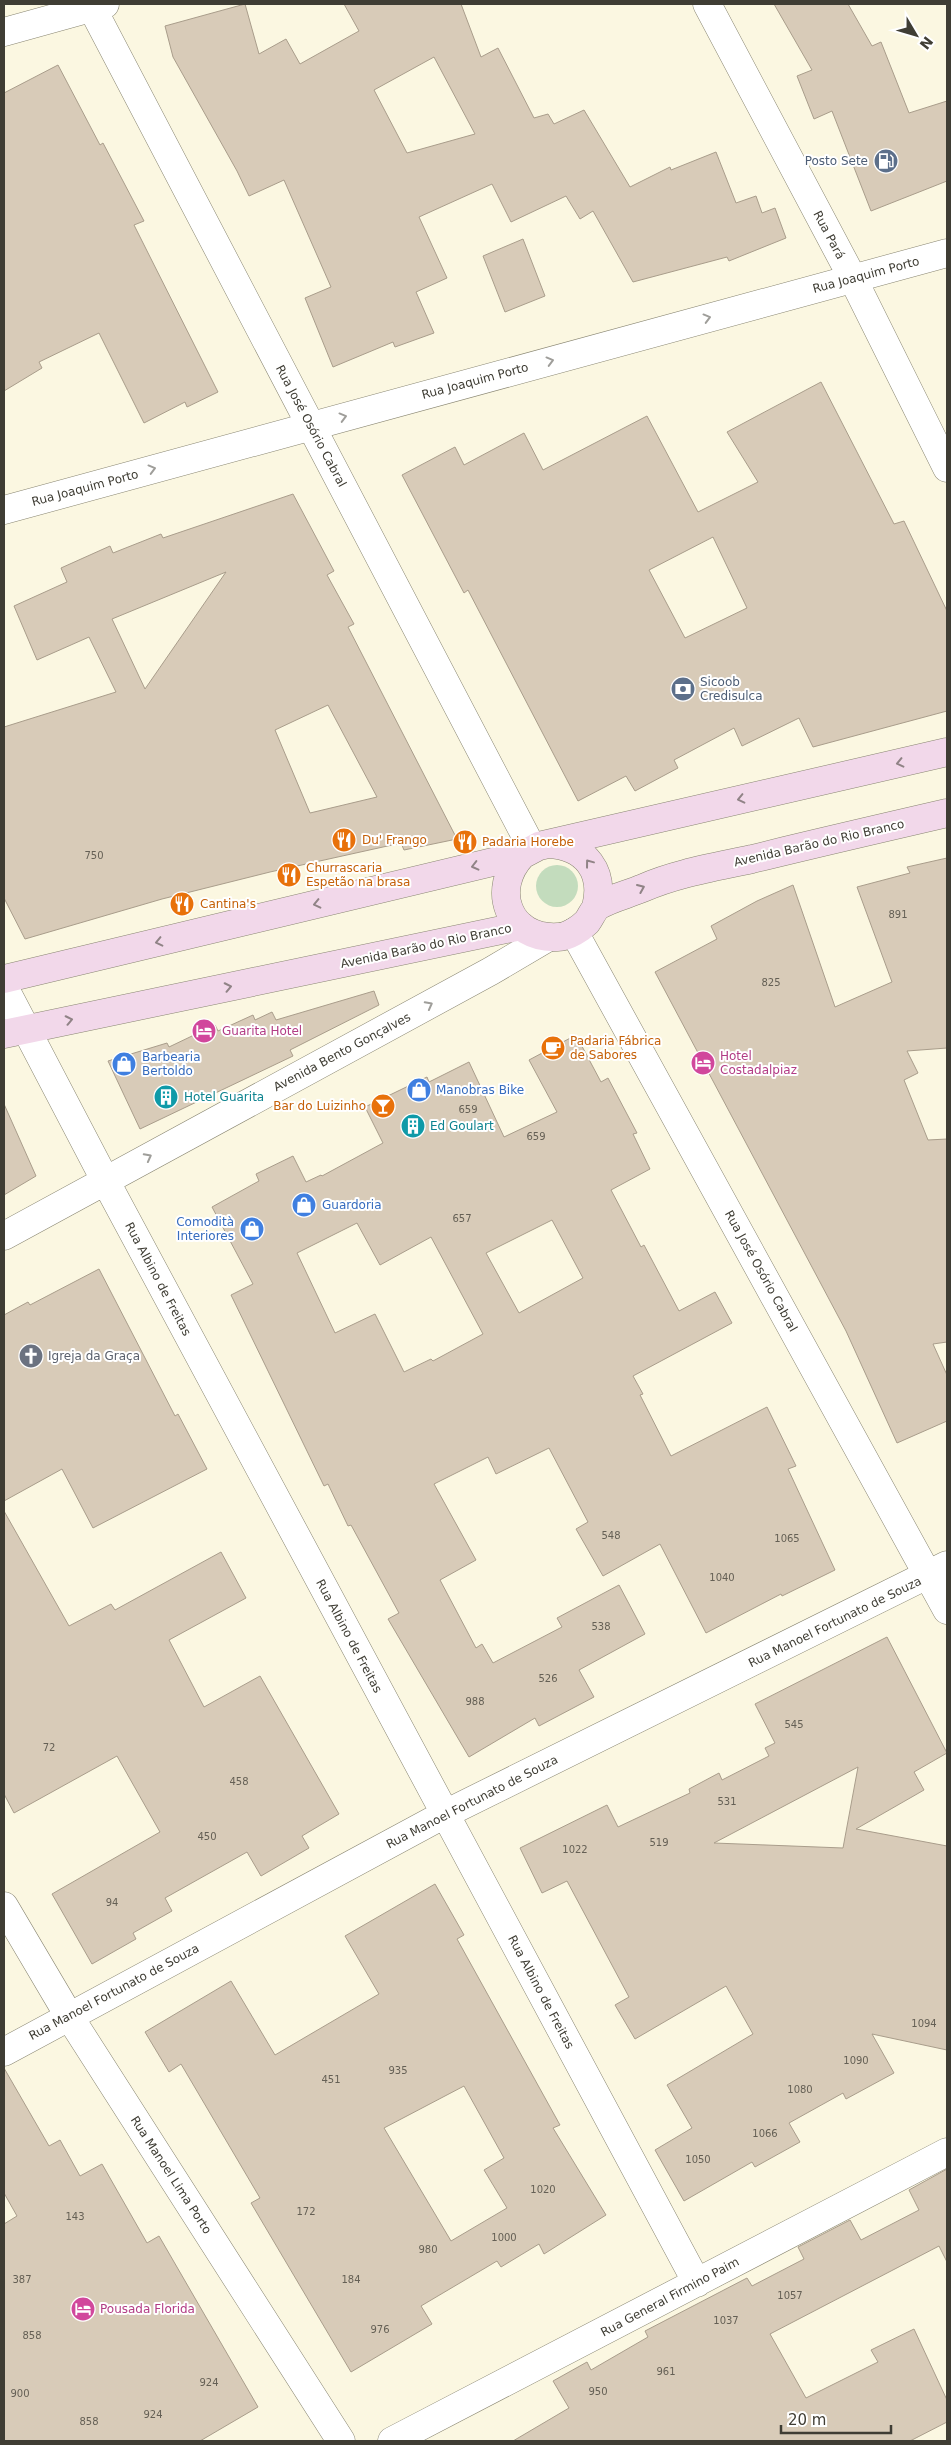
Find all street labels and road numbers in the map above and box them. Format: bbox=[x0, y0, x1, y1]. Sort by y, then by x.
street label: Rua Pará bbox=[810, 208, 848, 262]
street label: Rua Joaquim Porto bbox=[811, 254, 921, 296]
street label: Rua Joaquim Porto bbox=[420, 360, 530, 402]
street label: Rua José Osório Cabral bbox=[273, 363, 349, 489]
street label: Rua Joaquim Porto bbox=[30, 467, 140, 509]
street label: Avenida Barão do Rio Branco bbox=[732, 817, 906, 869]
street label: Avenida Barão do Rio Branco bbox=[339, 921, 513, 971]
street label: Avenida Bento Gonçalves bbox=[271, 1010, 413, 1094]
street label: Rua José Osório Cabral bbox=[722, 1208, 800, 1334]
street label: Rua Albino de Freitas bbox=[122, 1220, 194, 1338]
street label: Rua Manoel Fortunato de Souza bbox=[746, 1574, 924, 1670]
street label: Rua Albino de Freitas bbox=[313, 1577, 385, 1695]
street label: Rua Manoel Fortunato de Souza bbox=[384, 1752, 560, 1852]
street label: Rua Albino de Freitas bbox=[505, 1933, 577, 2051]
street label: Rua Manoel Fortunato de Souza bbox=[27, 1941, 201, 2043]
street label: Rua Manoel Lima Porto bbox=[128, 2113, 214, 2237]
street label: Rua General Firmino Paim bbox=[598, 2255, 742, 2339]

